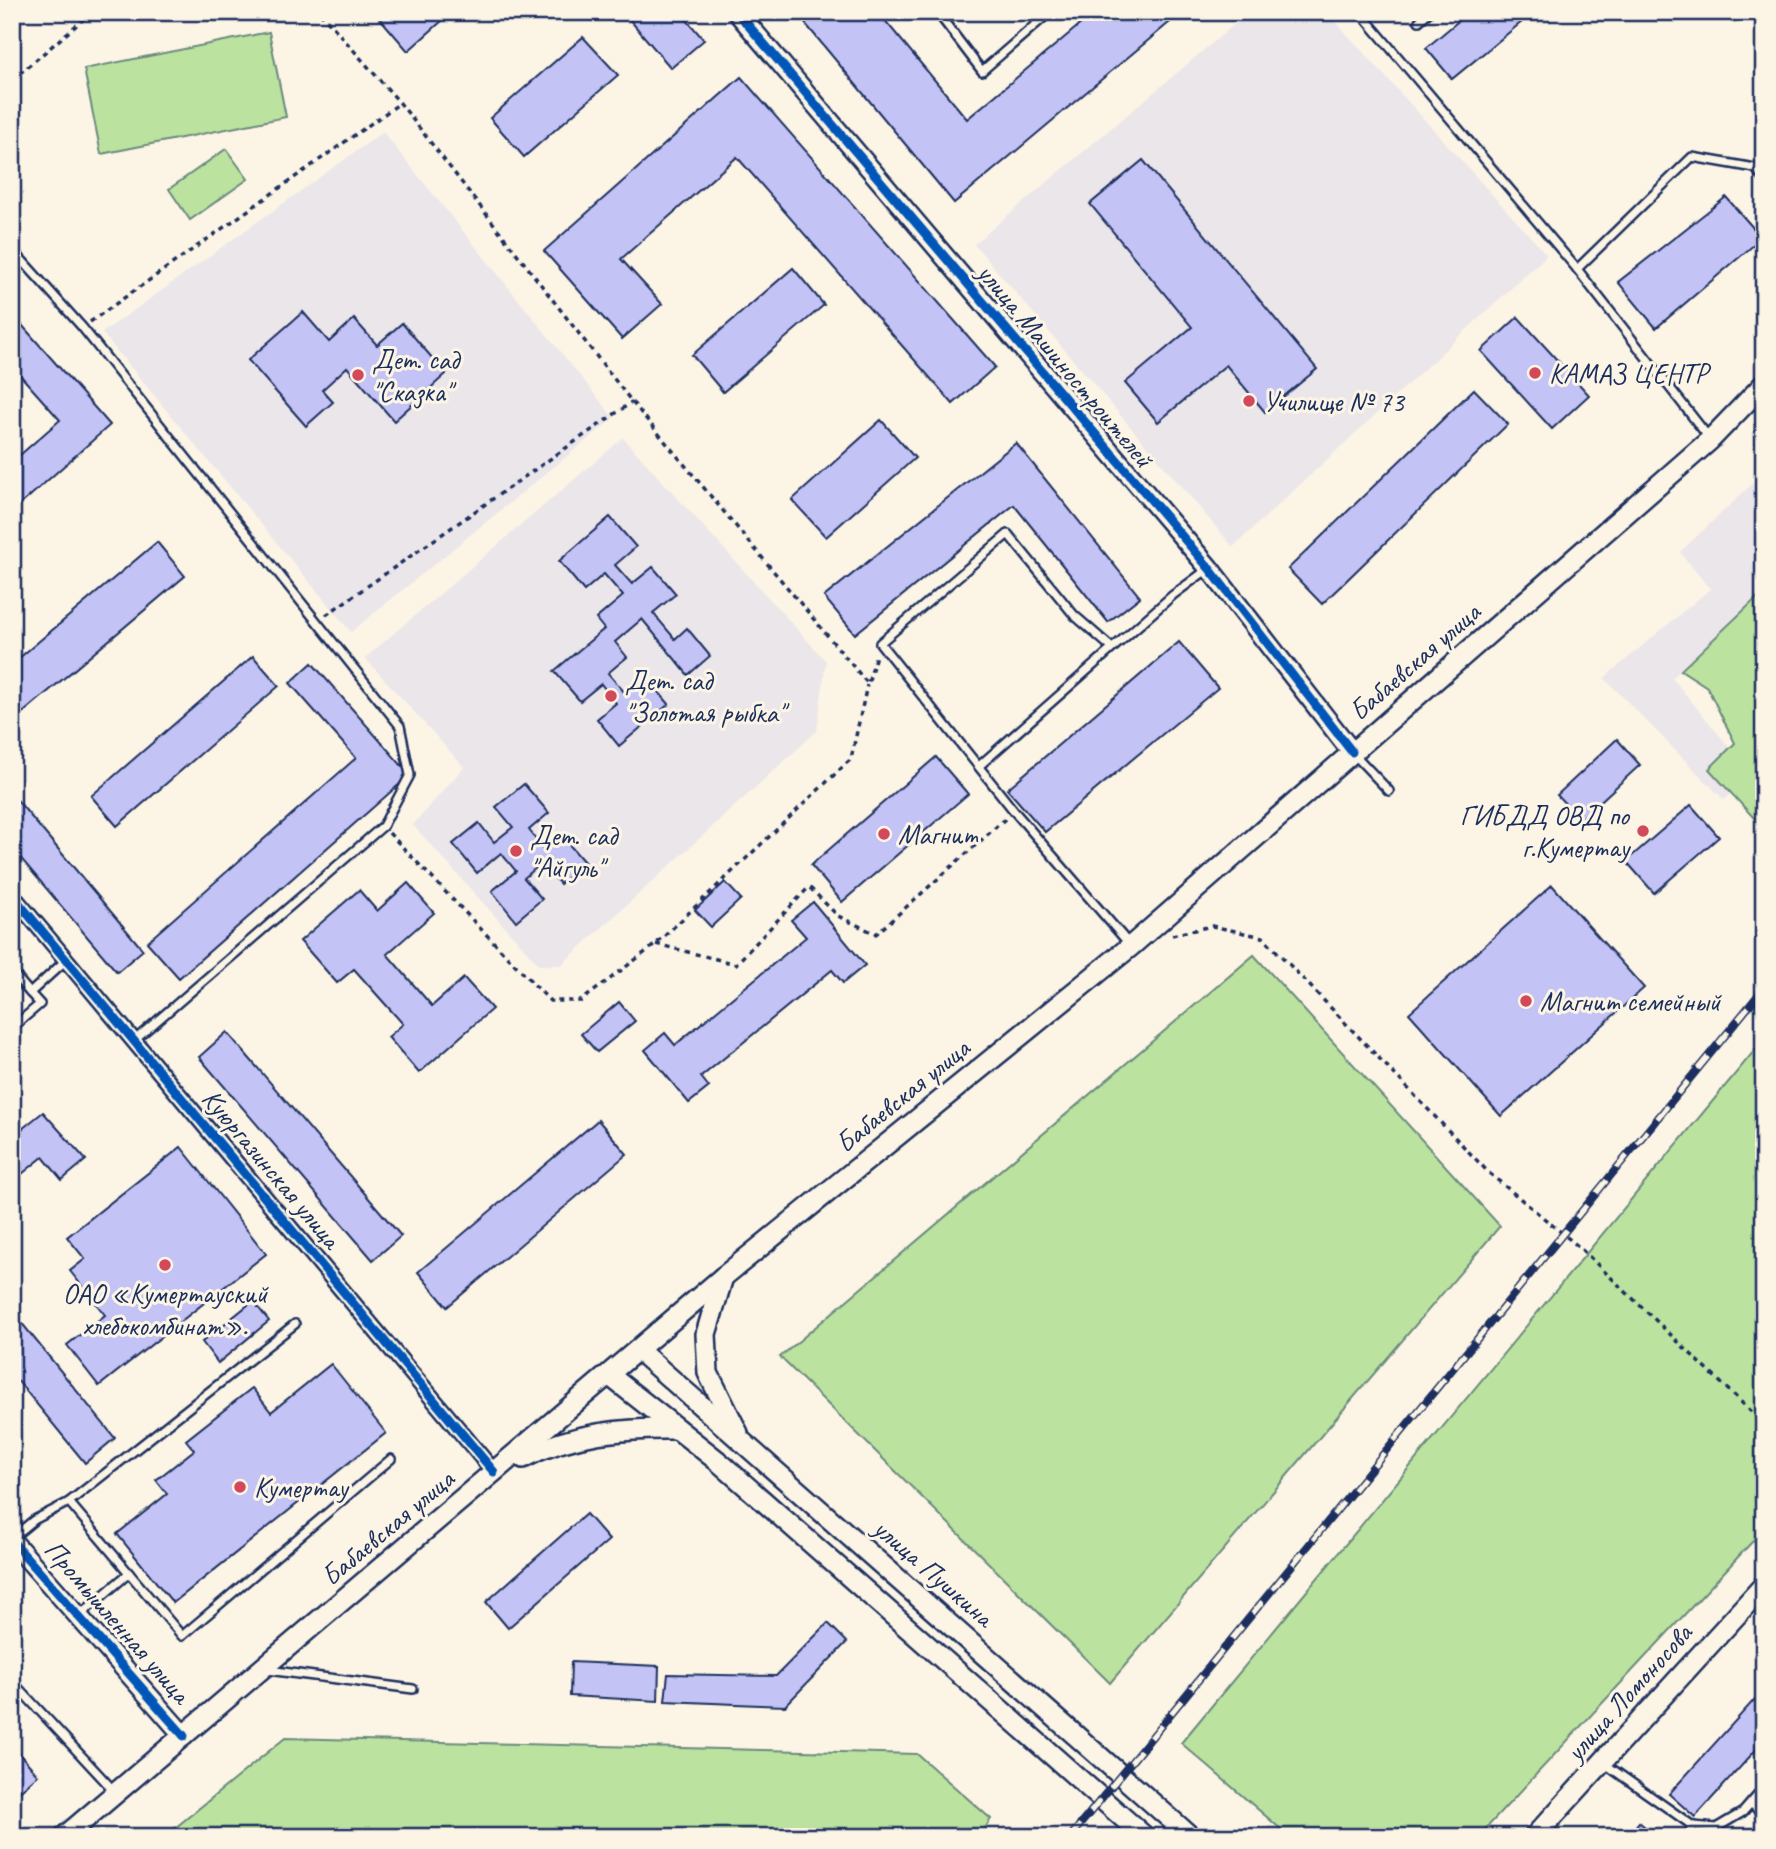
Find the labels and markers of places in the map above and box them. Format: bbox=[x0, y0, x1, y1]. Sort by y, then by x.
place label: Дет. сад "Сказка" bbox=[372, 342, 462, 409]
place label: КАМАЗ ЦЕНТР bbox=[1549, 356, 1712, 391]
marker: КАМАЗ ЦЕНТР bbox=[1527, 365, 1543, 381]
marker: Дет. сад "Сказка" bbox=[350, 367, 366, 383]
place label: Училище № 73 bbox=[1263, 384, 1406, 419]
marker: Училище № 73 bbox=[1241, 393, 1257, 409]
place label: Дет. сад "Золотая рыбка" bbox=[625, 663, 790, 730]
marker: Дет. сад "Золотая рыбка" bbox=[603, 688, 619, 704]
place label: ГИБДД ОВД по г.Кумертау bbox=[1460, 798, 1631, 865]
place label: Магнит bbox=[898, 817, 979, 852]
place label: Дет. сад "Айгуль" bbox=[530, 818, 620, 885]
marker: ГИБДД ОВД по г.Кумертау bbox=[1635, 823, 1651, 839]
marker: Магнит bbox=[876, 826, 892, 842]
marker: Дет. сад "Айгуль" bbox=[508, 843, 524, 859]
place label: Магнит семейный bbox=[1540, 984, 1722, 1019]
marker: Магнит семейный bbox=[1518, 993, 1534, 1009]
marker: ОАО «Кумертауский хлебокомбинат». bbox=[157, 1257, 173, 1273]
place label: ОАО «Кумертауский хлебокомбинат». bbox=[63, 1276, 269, 1343]
place label: Кумертау bbox=[254, 1470, 350, 1505]
marker: Кумертау bbox=[232, 1479, 248, 1495]

